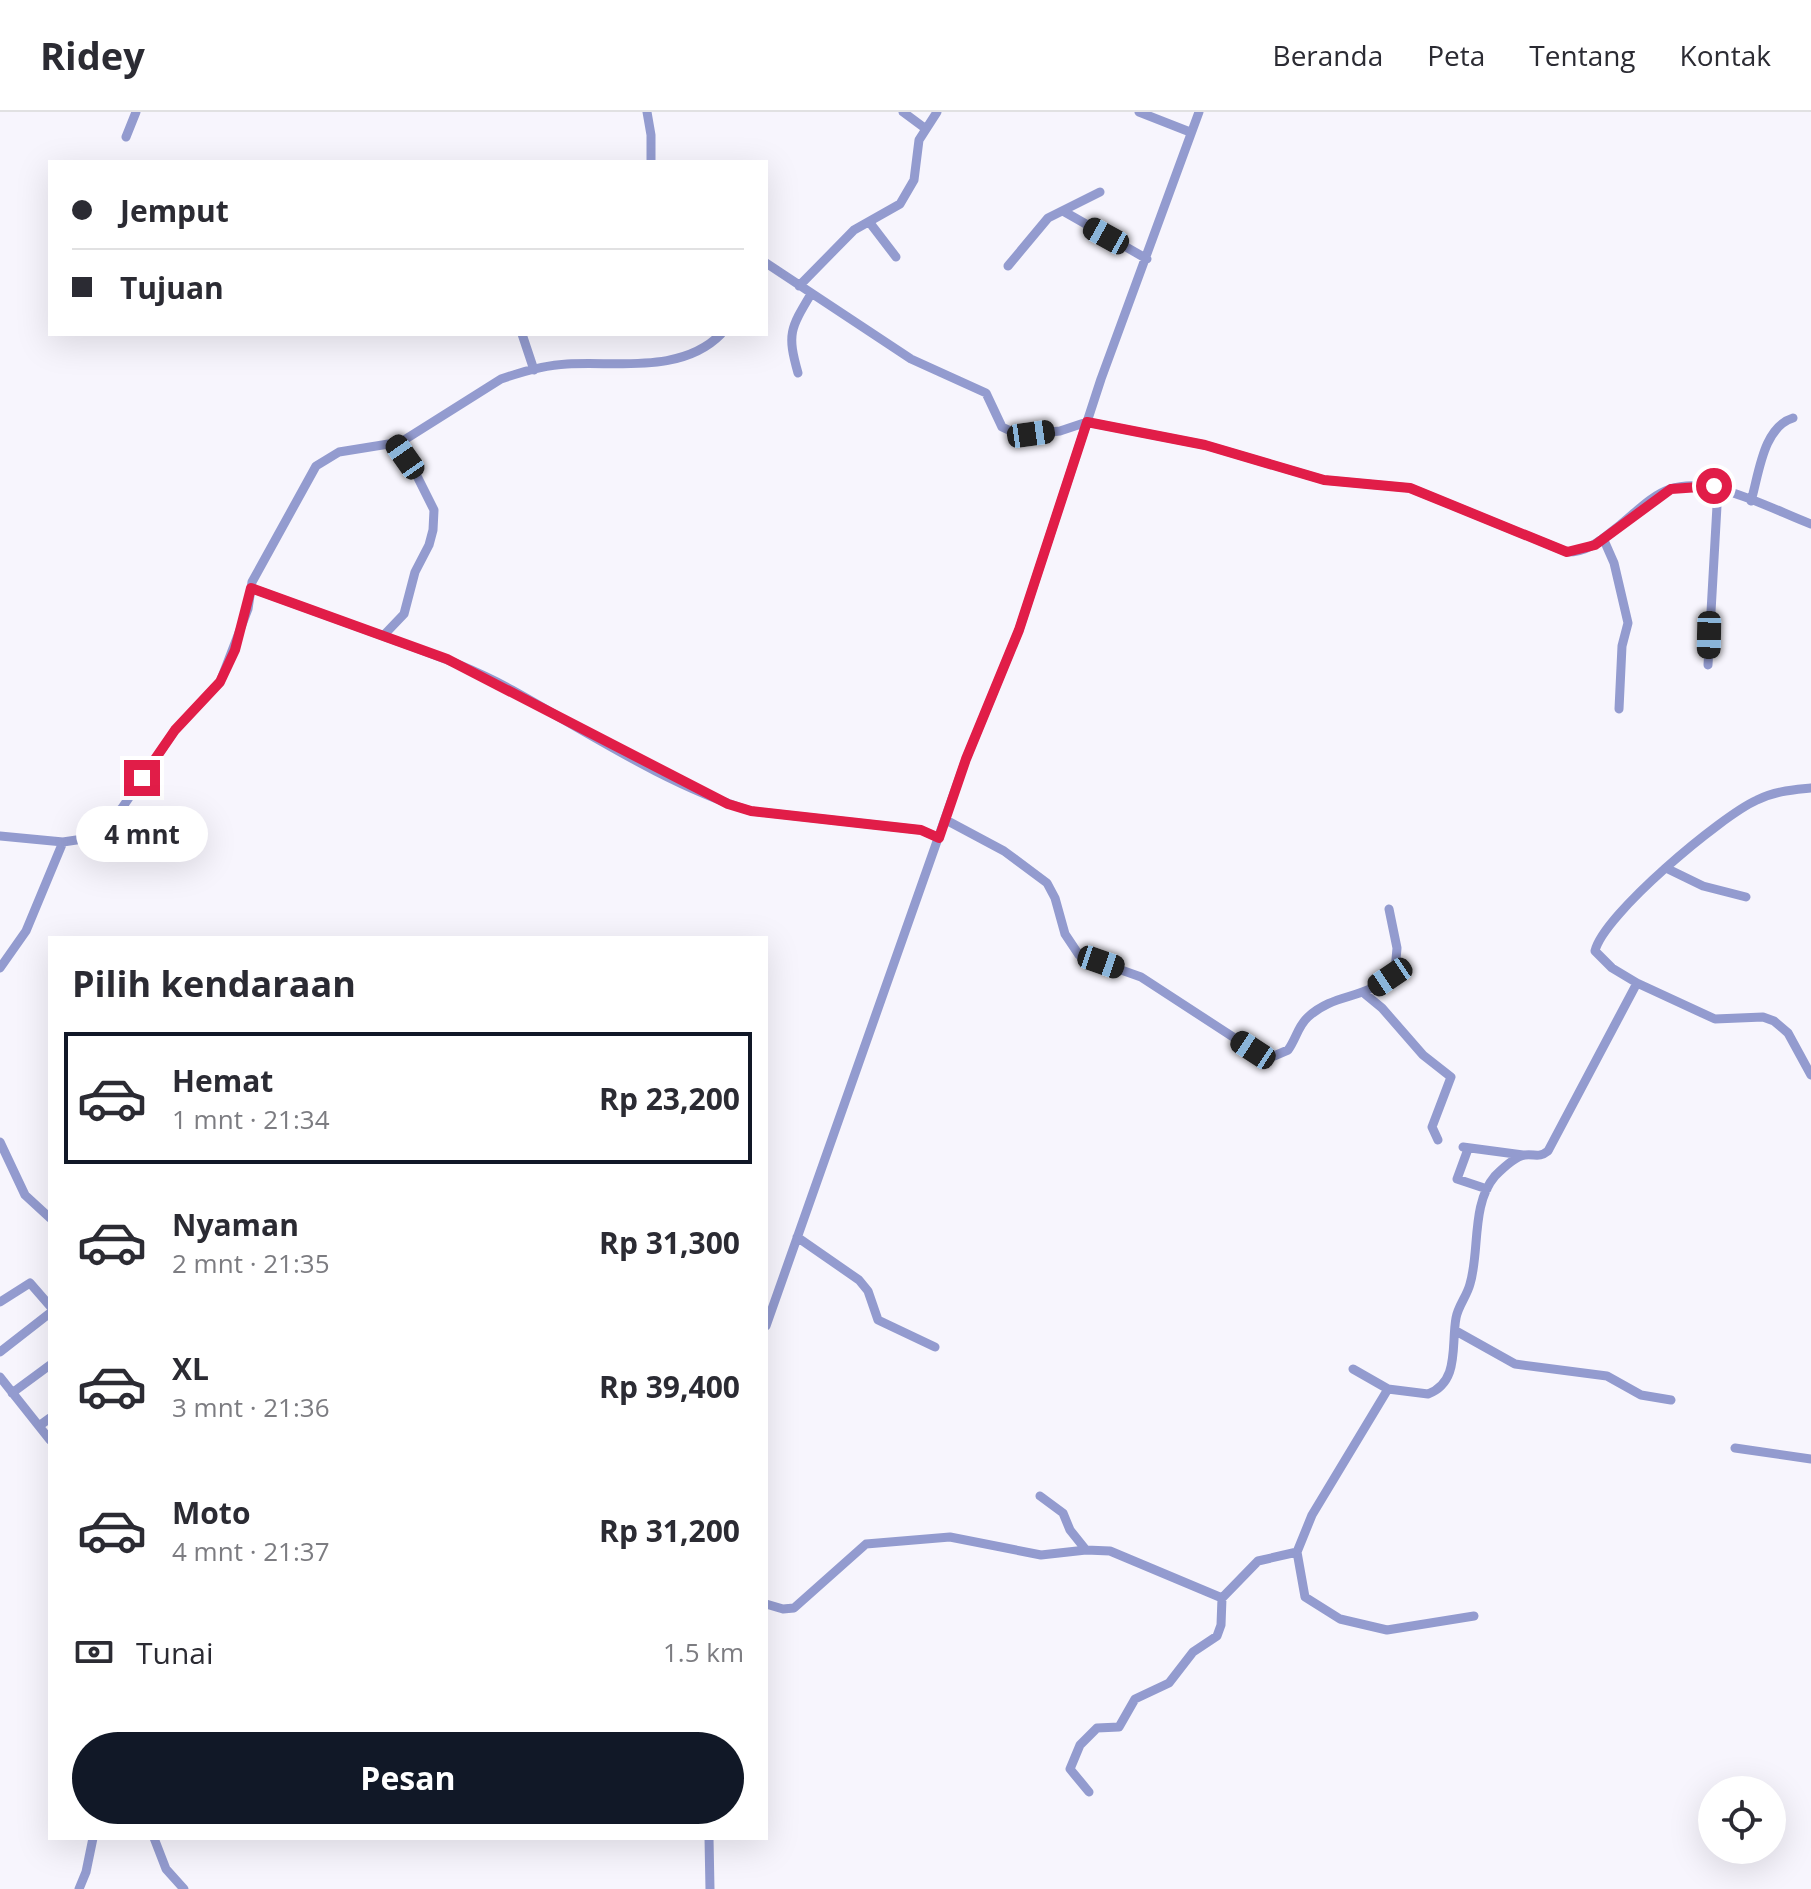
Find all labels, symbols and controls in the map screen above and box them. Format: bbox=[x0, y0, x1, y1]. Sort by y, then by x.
text: Ridey bbox=[40, 29, 145, 81]
text: Beranda bbox=[1273, 36, 1383, 74]
text: Peta bbox=[1427, 36, 1485, 74]
text: Tentang bbox=[1529, 36, 1636, 74]
text: Kontak bbox=[1680, 36, 1771, 74]
text: Jemput bbox=[120, 190, 229, 231]
car bbox=[1079, 214, 1133, 258]
text: Tujuan bbox=[120, 267, 224, 308]
car bbox=[1006, 419, 1056, 449]
car bbox=[381, 430, 429, 484]
route start bbox=[1696, 468, 1732, 504]
car bbox=[1697, 611, 1721, 659]
route end bbox=[124, 760, 160, 796]
callout: 4 mnt bbox=[76, 806, 208, 862]
text: 4 mnt bbox=[104, 816, 180, 852]
car bbox=[1074, 943, 1128, 981]
car bbox=[1363, 954, 1417, 1000]
text: Pilih kendaraan bbox=[72, 959, 356, 1008]
car bbox=[1226, 1027, 1280, 1073]
text: Hemat bbox=[172, 1060, 273, 1101]
icon: car bbox=[76, 1062, 148, 1134]
text: Rp 23,200 bbox=[599, 1078, 740, 1119]
text: 1 mnt · 21:34 bbox=[172, 1101, 330, 1137]
text: Nyaman bbox=[172, 1204, 299, 1245]
icon: car bbox=[76, 1206, 148, 1278]
text: Rp 31,300 bbox=[599, 1222, 740, 1263]
text: 2 mnt · 21:35 bbox=[172, 1245, 330, 1281]
text: XL bbox=[172, 1348, 209, 1389]
icon: car bbox=[76, 1350, 148, 1422]
text: Rp 39,400 bbox=[599, 1366, 740, 1407]
text: 3 mnt · 21:36 bbox=[172, 1389, 330, 1425]
text: Moto bbox=[172, 1492, 250, 1533]
icon: car bbox=[76, 1494, 148, 1566]
text: Rp 31,200 bbox=[599, 1510, 740, 1551]
text: 4 mnt · 21:37 bbox=[172, 1533, 330, 1569]
icon: cash bbox=[72, 1630, 116, 1674]
text: Tunai bbox=[136, 1632, 214, 1673]
text: 1.5 km bbox=[663, 1634, 744, 1670]
button: Pesan bbox=[72, 1732, 744, 1824]
map controls bbox=[1698, 1776, 1786, 1864]
button: locate bbox=[1698, 1776, 1786, 1864]

